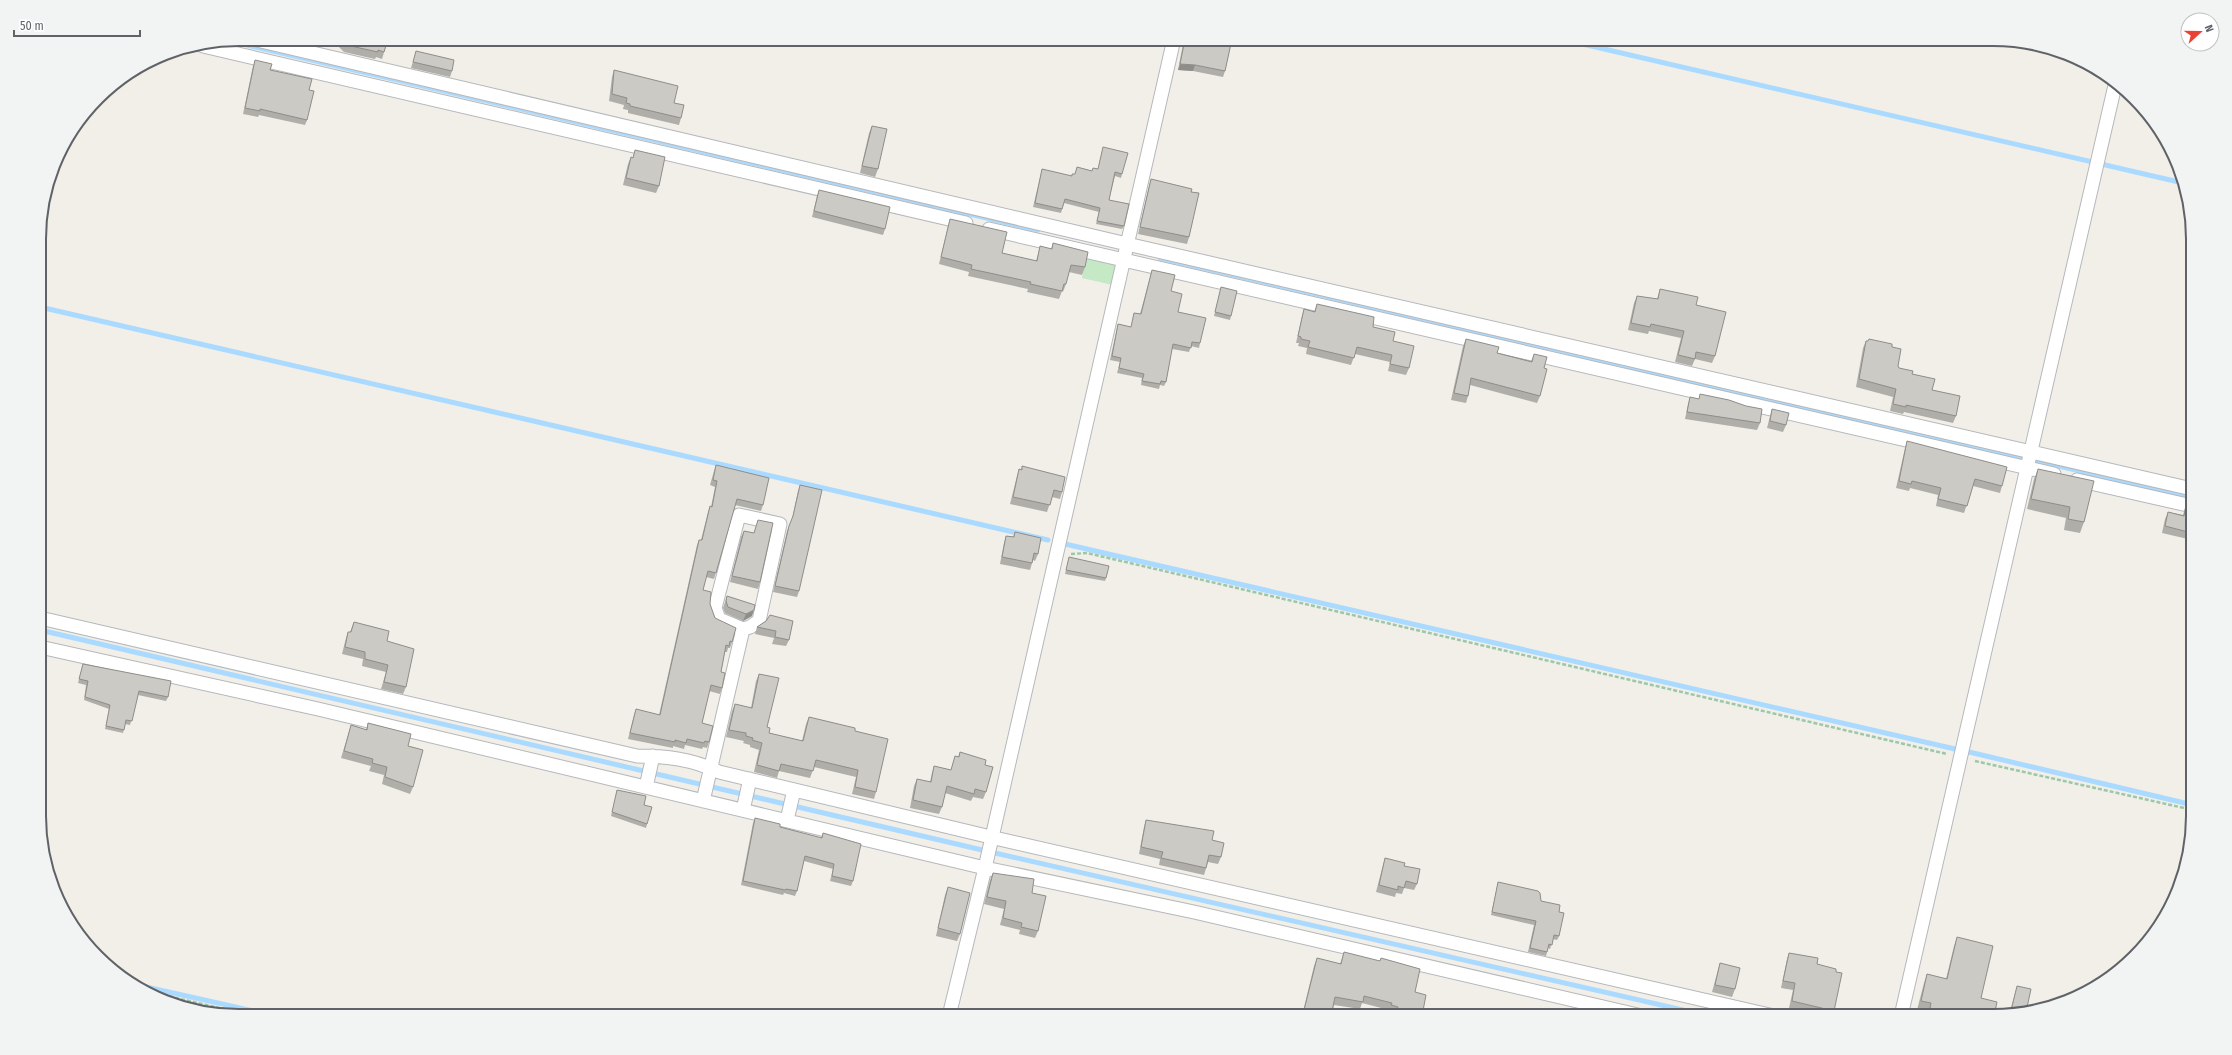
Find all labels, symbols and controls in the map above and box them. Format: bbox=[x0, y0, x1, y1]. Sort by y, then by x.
scale bar bbox=[14, 12, 140, 38]
north arrow bbox=[2180, 12, 2220, 52]
text: 50 m bbox=[20, 19, 44, 33]
text: N bbox=[2202, 23, 2216, 34]

